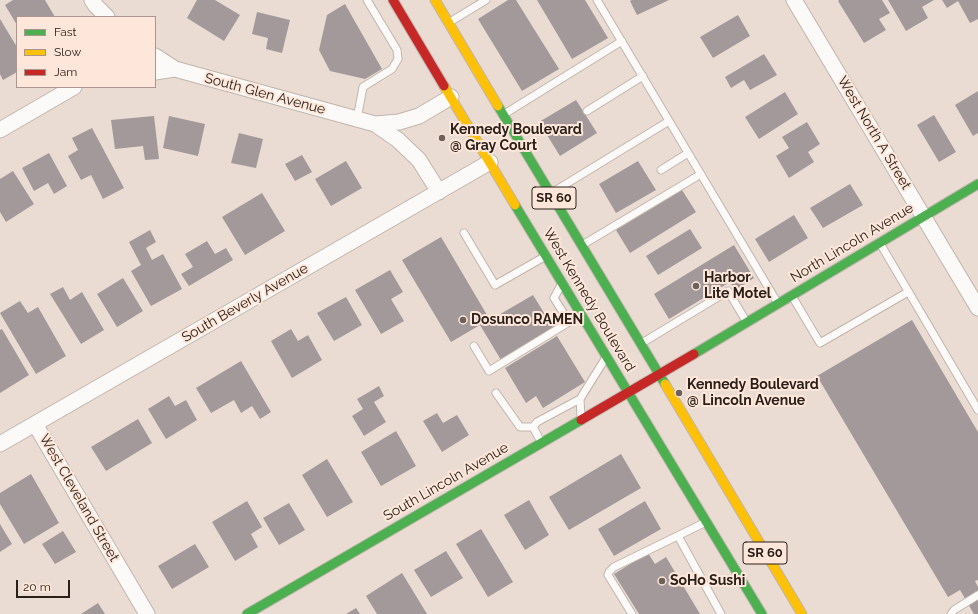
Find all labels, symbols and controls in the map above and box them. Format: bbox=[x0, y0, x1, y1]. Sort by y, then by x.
legend bbox=[16, 16, 156, 88]
text: Fast bbox=[54, 25, 77, 39]
text: Slow bbox=[54, 45, 81, 59]
text: Jam bbox=[54, 65, 77, 79]
street label: South Glen Avenue bbox=[203, 70, 327, 118]
street label: West North A Street bbox=[834, 73, 914, 193]
place label: Kennedy Boulevard @ Gray Court bbox=[450, 122, 582, 154]
marker: Kennedy Boulevard @ Gray Court bbox=[437, 133, 447, 143]
road number: SR 60 bbox=[532, 187, 576, 209]
street label: North Lincoln Avenue bbox=[788, 200, 916, 286]
street label: West Kennedy Boulevard bbox=[539, 225, 639, 375]
street label: South Beverly Avenue bbox=[179, 260, 311, 346]
place label: Harbor Lite Motel bbox=[704, 270, 771, 302]
marker: Harbor Lite Motel bbox=[691, 281, 701, 291]
place label: Dosunco RAMEN bbox=[471, 312, 583, 328]
marker: Dosunco RAMEN bbox=[458, 315, 468, 325]
place label: Kennedy Boulevard @ Lincoln Avenue bbox=[687, 377, 819, 410]
marker: Kennedy Boulevard @ Lincoln Avenue bbox=[674, 388, 684, 398]
street label: West Cleveland Street bbox=[36, 431, 122, 565]
street label: South Lincoln Avenue bbox=[381, 439, 511, 525]
road number: SR 60 bbox=[743, 542, 787, 564]
scale bar bbox=[18, 572, 72, 598]
place label: SoHo Sushi bbox=[670, 573, 745, 589]
marker: SoHo Sushi bbox=[657, 576, 667, 586]
text: 20 m bbox=[23, 580, 51, 594]

